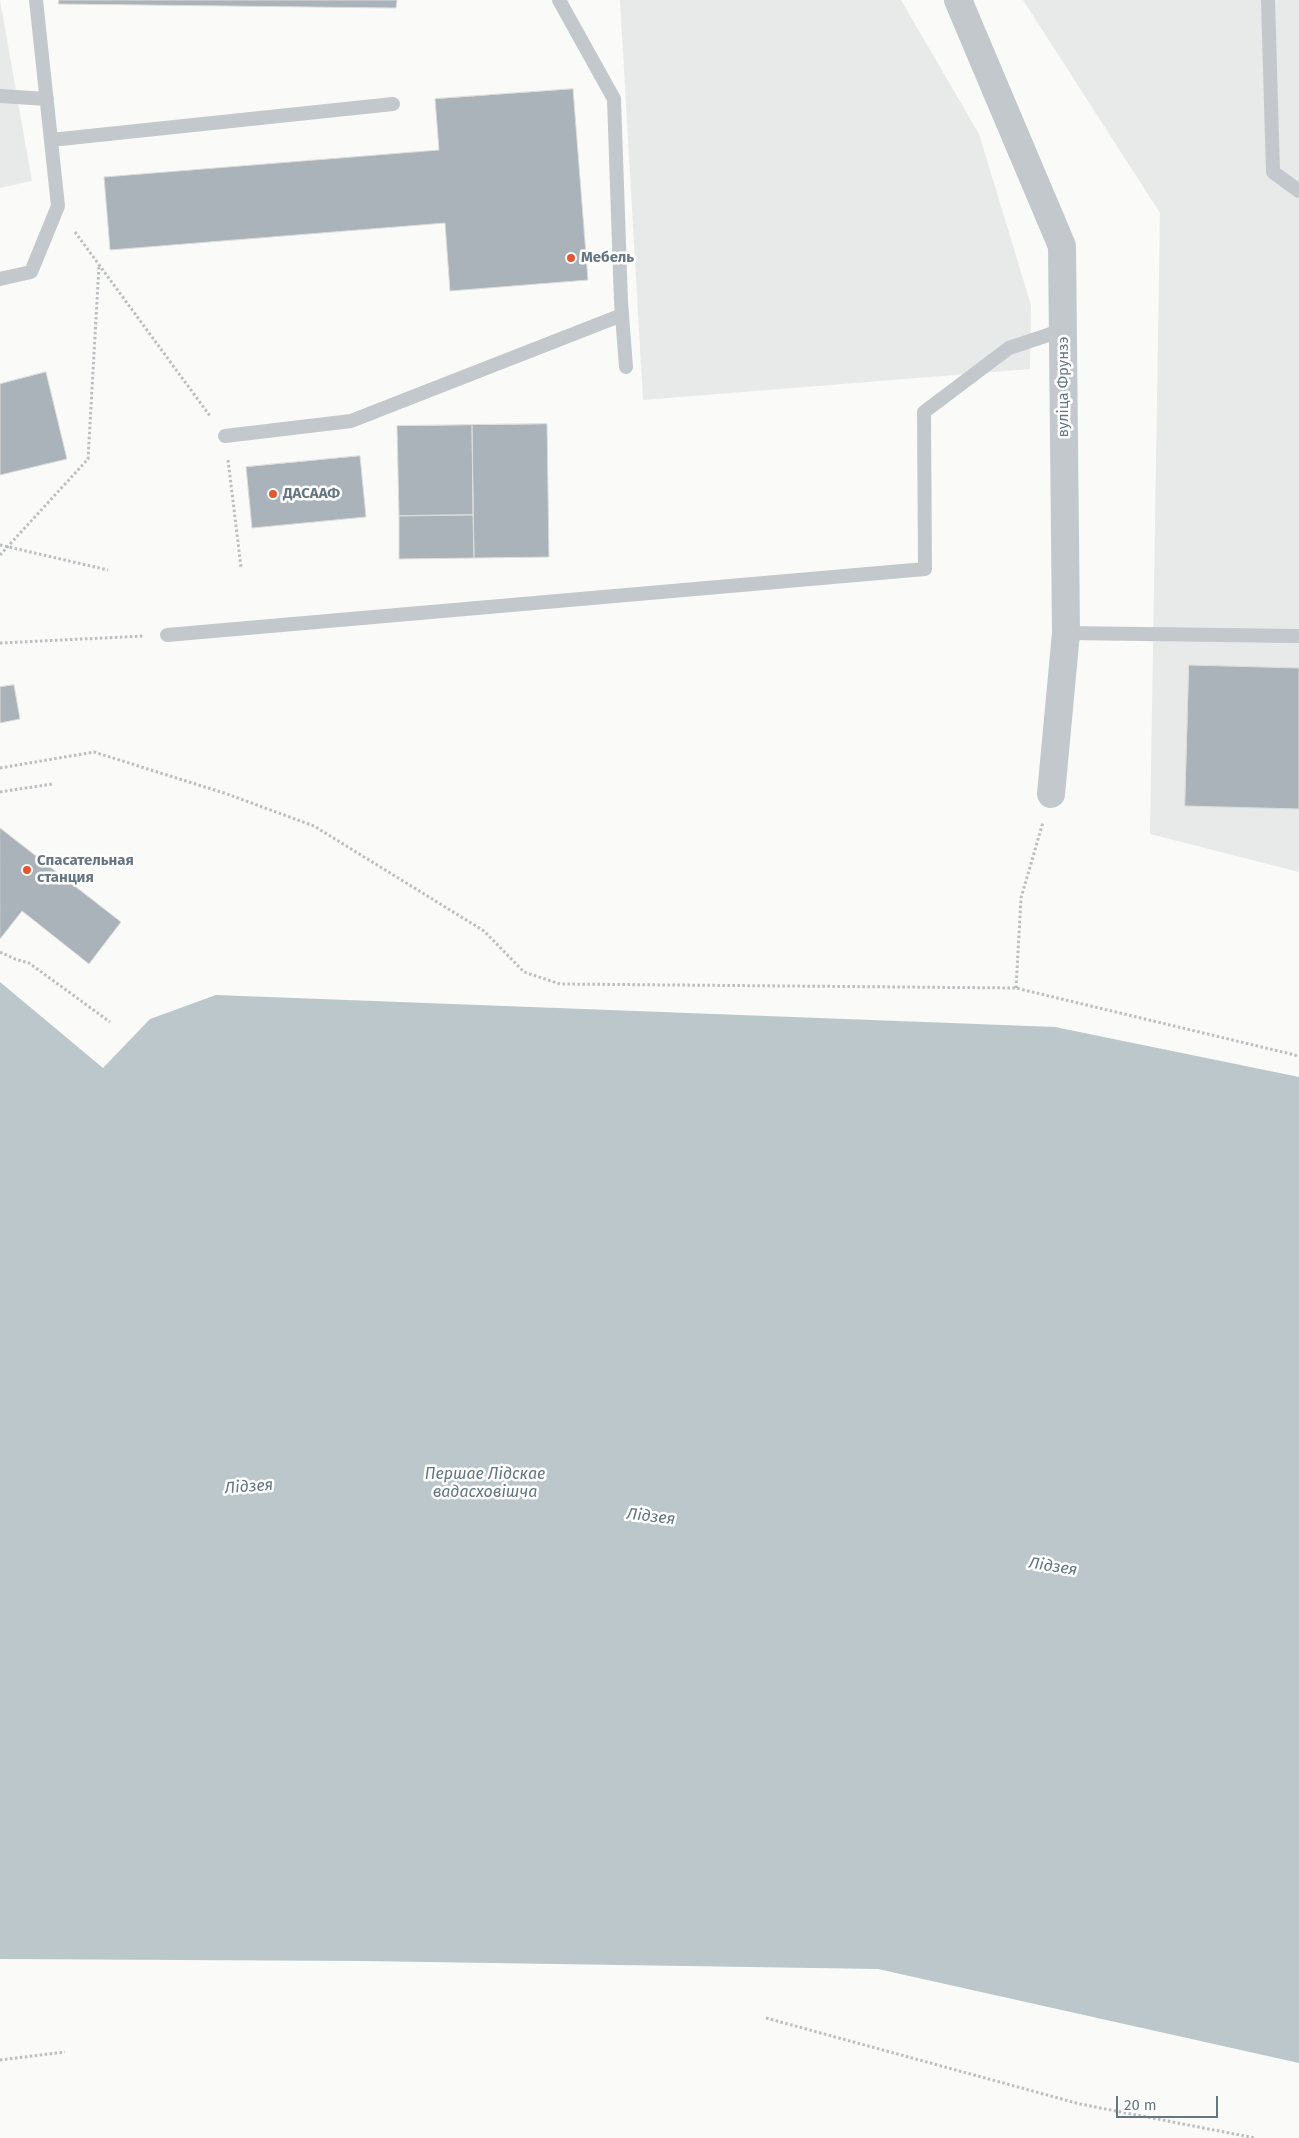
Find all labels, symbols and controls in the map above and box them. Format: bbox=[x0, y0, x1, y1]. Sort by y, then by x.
place label: Мебель bbox=[581, 249, 634, 267]
marker: Мебель bbox=[565, 252, 577, 264]
street label: вуліца Фрунзэ bbox=[1055, 336, 1073, 438]
place label: ДАСААФ bbox=[283, 485, 340, 503]
marker: ДАСААФ bbox=[267, 488, 279, 500]
place label: Спасательная станция bbox=[37, 852, 134, 887]
marker: Спасательная станция bbox=[21, 864, 33, 876]
water label: Першае Лідскае вадасховішча bbox=[425, 1465, 545, 1503]
water label: Лідзея bbox=[224, 1476, 274, 1498]
water label: Лідзея bbox=[626, 1505, 676, 1529]
water label: Лідзея bbox=[1027, 1554, 1079, 1580]
scale bar bbox=[1119, 2086, 1222, 2118]
text: 20 m bbox=[1124, 2096, 1157, 2114]

